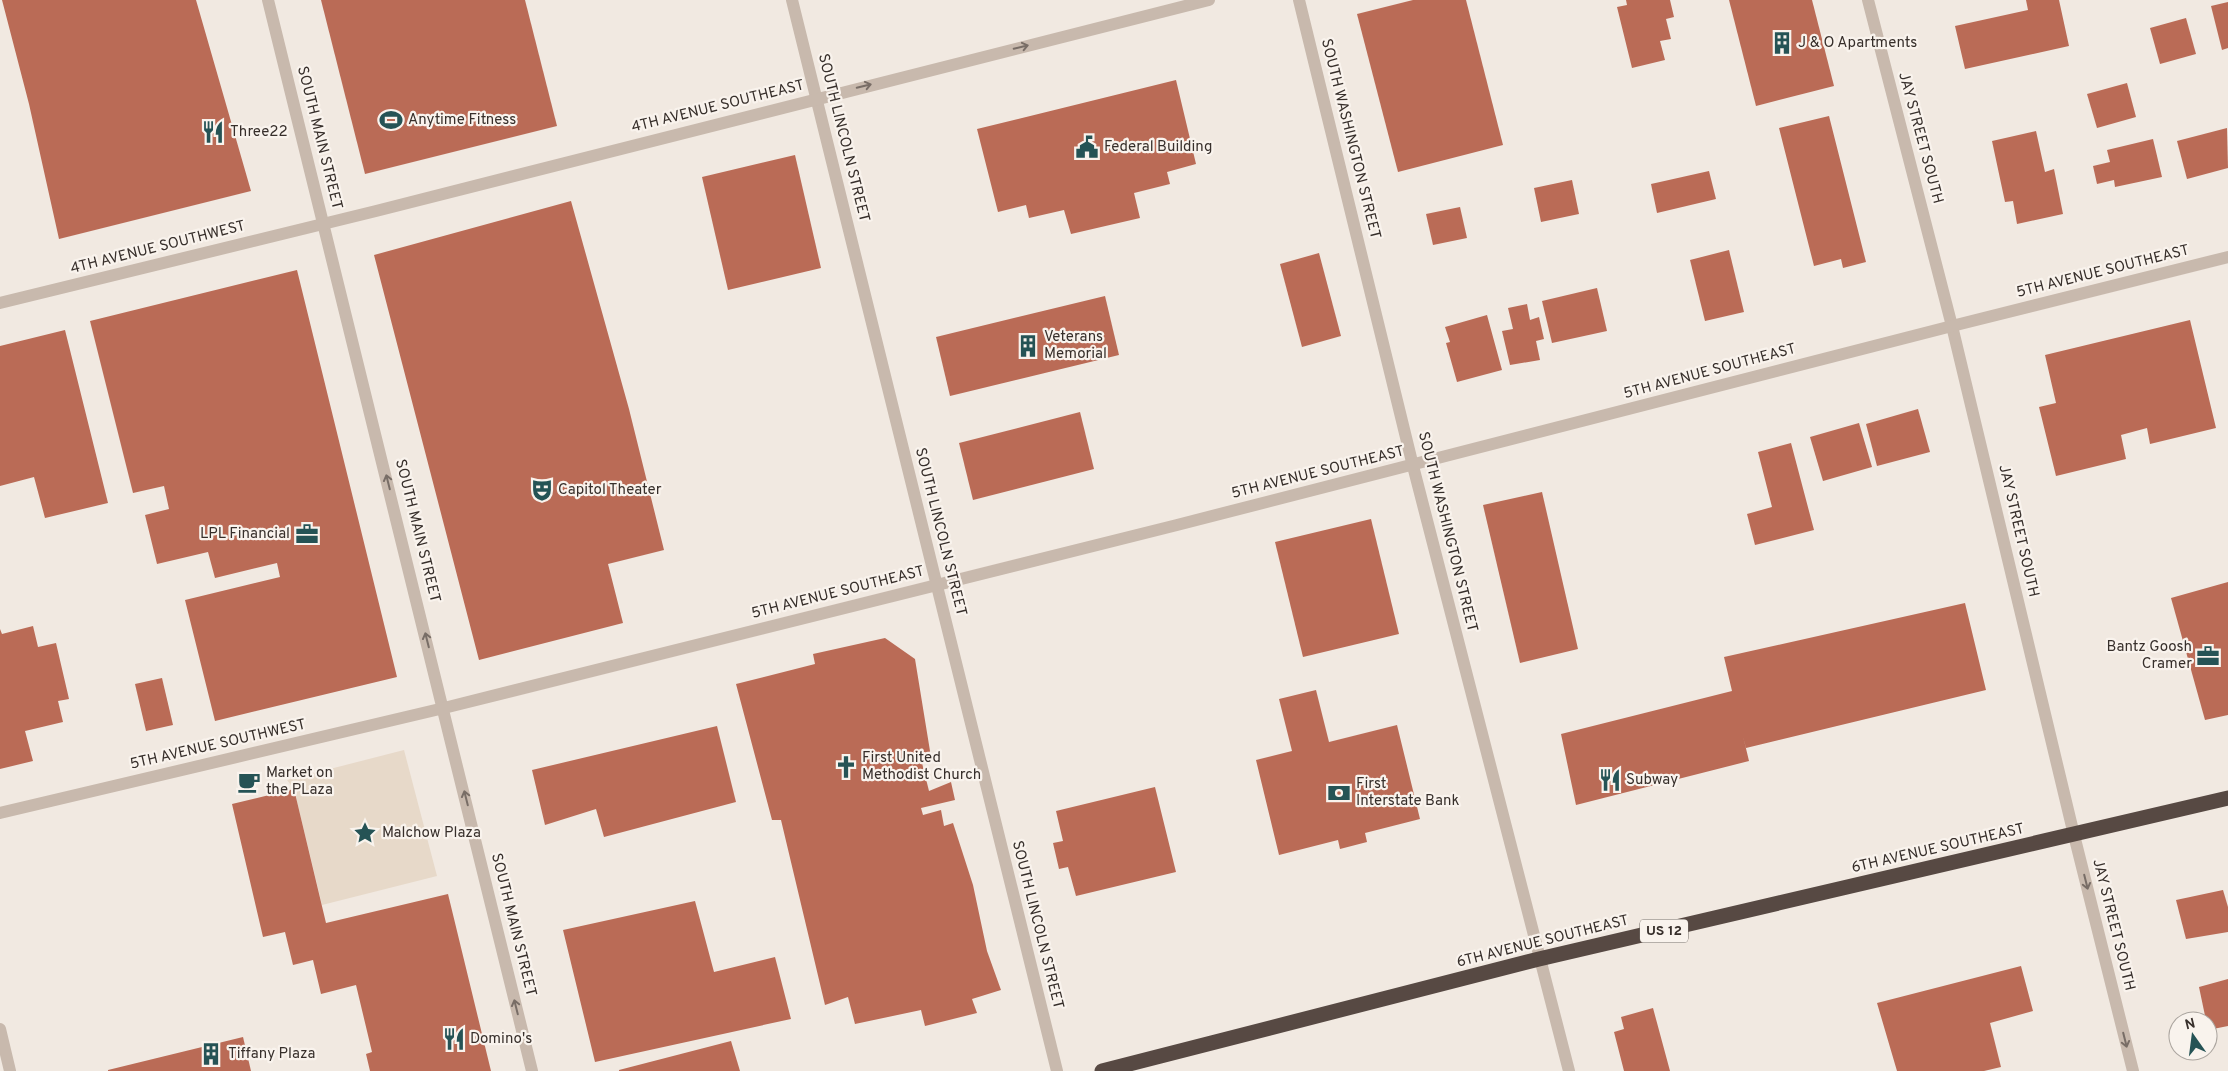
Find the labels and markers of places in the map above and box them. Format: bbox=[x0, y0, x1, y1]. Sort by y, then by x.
building icon: J & O Apartments bbox=[1769, 30, 1795, 56]
place label: J & O Apartments bbox=[1798, 34, 1917, 53]
sports icon: Anytime Fitness bbox=[378, 107, 404, 133]
place label: Anytime Fitness bbox=[408, 111, 516, 130]
restaurant icon: Three22 bbox=[200, 119, 226, 145]
place label: Three22 bbox=[230, 123, 288, 142]
public building icon: Federal Building bbox=[1074, 134, 1100, 160]
place label: Federal Building bbox=[1104, 138, 1212, 157]
place label: Veterans Memorial bbox=[1044, 328, 1107, 364]
building icon: Veterans Memorial bbox=[1015, 333, 1041, 359]
theatre icon: Capitol Theater bbox=[529, 477, 555, 503]
place label: Capitol Theater bbox=[558, 481, 662, 500]
office icon: LPL Financial bbox=[294, 521, 320, 547]
place label: LPL Financial bbox=[200, 525, 290, 544]
place label: Bantz Goosh Cramer bbox=[2106, 638, 2192, 674]
office icon: Bantz Goosh Cramer bbox=[2195, 643, 2221, 669]
place label: First United Methodist Church bbox=[862, 749, 981, 785]
church icon: First United Methodist Church bbox=[833, 754, 859, 780]
place label: Market on the PLaza bbox=[266, 764, 333, 800]
restaurant icon: Subway bbox=[1597, 767, 1623, 793]
cafe icon: Market on the PLaza bbox=[236, 769, 262, 795]
place label: Subway bbox=[1626, 771, 1678, 790]
place label: First Interstate Bank bbox=[1356, 775, 1460, 811]
bank icon: First Interstate Bank bbox=[1326, 780, 1352, 806]
place icon: Malchow Plaza bbox=[352, 820, 378, 846]
place label: Malchow Plaza bbox=[382, 824, 481, 843]
restaurant icon: Domino's bbox=[441, 1026, 467, 1052]
place label: Domino's bbox=[470, 1030, 532, 1049]
building icon: Tiffany Plaza bbox=[198, 1041, 224, 1067]
place label: Tiffany Plaza bbox=[228, 1045, 315, 1064]

